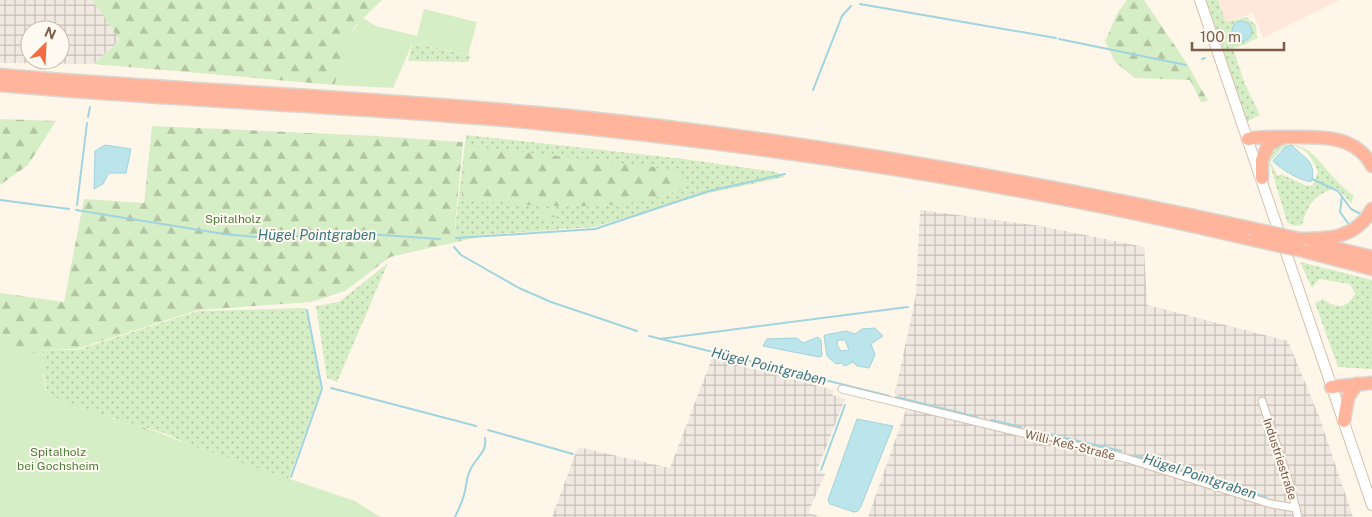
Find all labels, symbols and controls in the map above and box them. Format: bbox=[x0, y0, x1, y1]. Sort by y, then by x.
north arrow bbox=[20, 20, 70, 70]
scale bar bbox=[1192, 20, 1284, 52]
text: N bbox=[42, 24, 59, 43]
text: 100 m bbox=[1200, 28, 1241, 45]
park label: Spitalholz bbox=[205, 212, 261, 226]
water label: Hügel Pointgraben bbox=[258, 227, 376, 243]
water label: Hügel Pointgraben bbox=[710, 344, 829, 388]
street label: Industriestraße bbox=[1260, 416, 1300, 502]
street label: Willi-Keß-Straße bbox=[1023, 427, 1117, 463]
park label: Spitalholz bei Gochsheim bbox=[17, 445, 99, 473]
water label: Hügel Pointgraben bbox=[1141, 450, 1259, 502]

